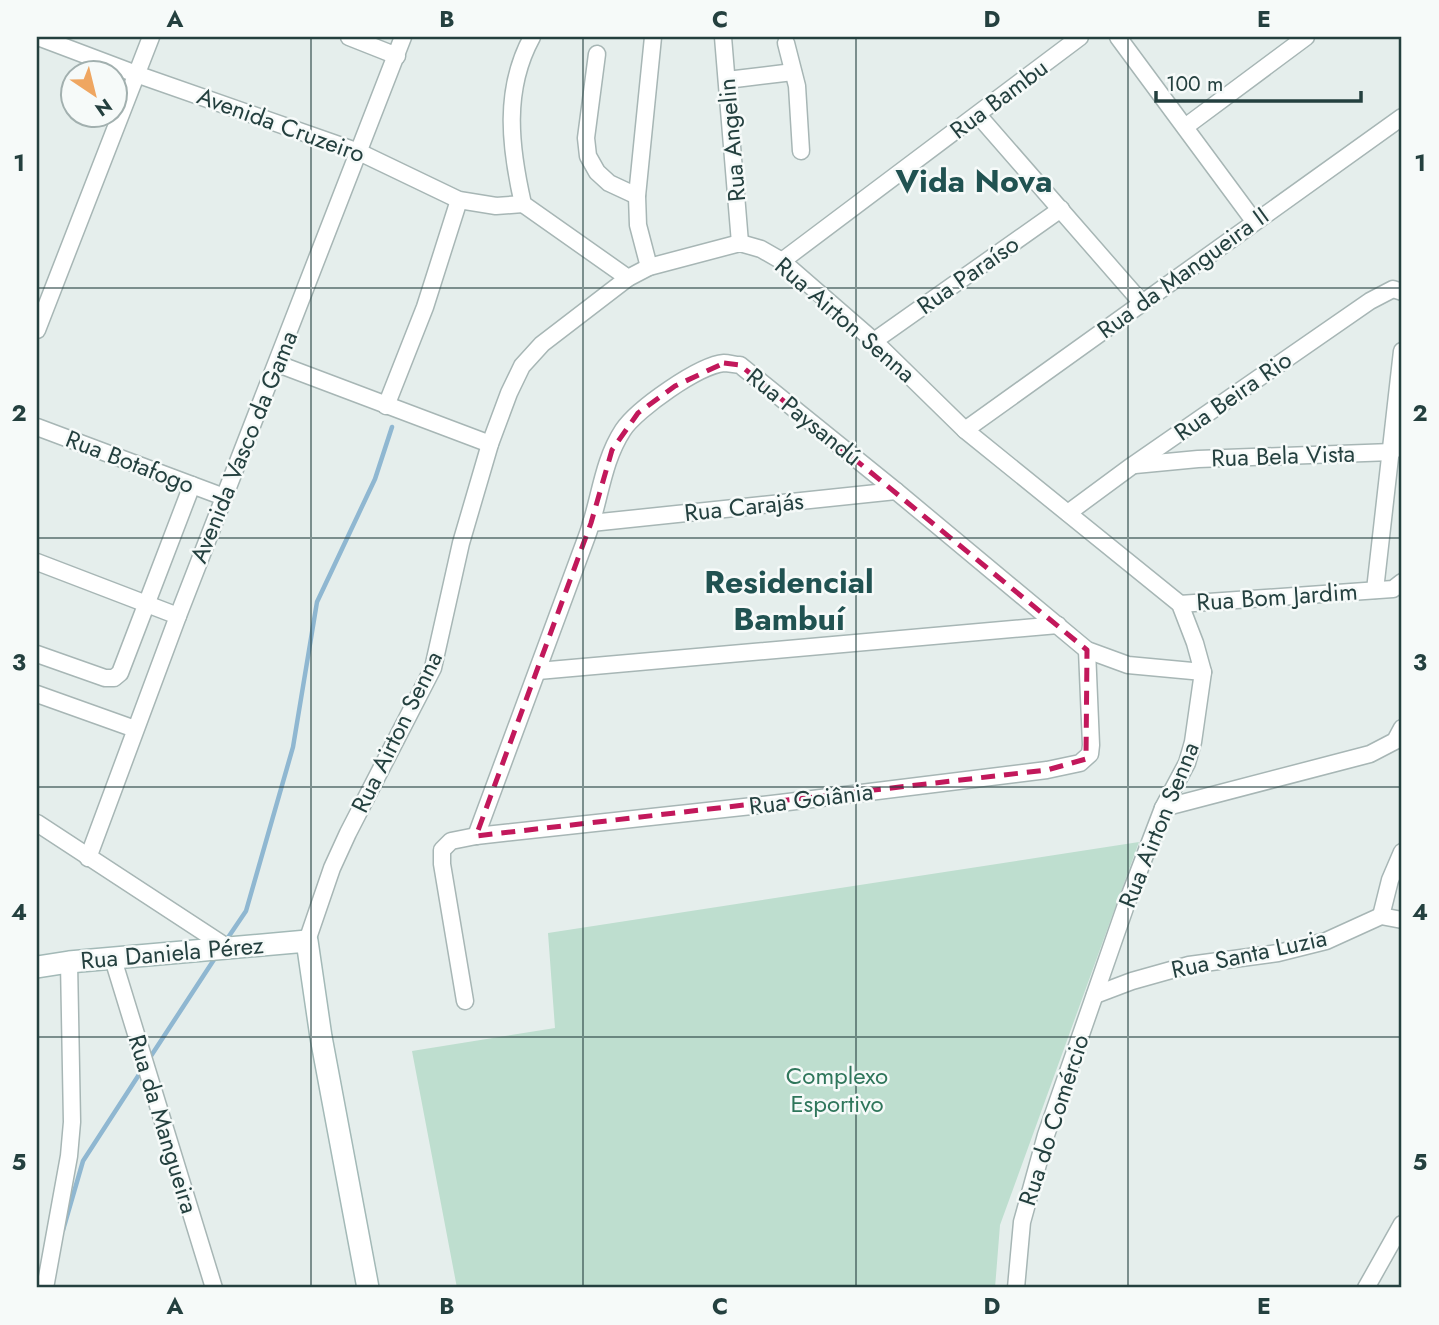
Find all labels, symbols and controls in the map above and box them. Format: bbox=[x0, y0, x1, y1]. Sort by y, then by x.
text: A bbox=[166, 2, 184, 36]
text: B bbox=[439, 2, 455, 36]
text: C bbox=[712, 2, 728, 36]
text: D bbox=[984, 2, 1001, 36]
text: E bbox=[1257, 2, 1271, 36]
street label: Rua Bambu bbox=[942, 50, 1055, 147]
north arrow bbox=[60, 60, 130, 130]
scale bar bbox=[1156, 60, 1360, 104]
text: 100 m bbox=[1166, 69, 1223, 99]
street label: Rua Angelin bbox=[709, 77, 754, 203]
street label: Avenida Cruzeiro bbox=[192, 78, 370, 171]
text: N bbox=[90, 92, 117, 123]
text: 1 bbox=[13, 146, 25, 180]
text: 1 bbox=[1414, 146, 1426, 180]
district label: Vida Nova bbox=[895, 158, 1052, 204]
street label: Rua da Mangueira II bbox=[1090, 198, 1276, 347]
street label: Rua Paraíso bbox=[910, 227, 1026, 323]
street label: Rua Airton Senna bbox=[767, 249, 923, 391]
street label: Avenida Vasco da Gama bbox=[181, 325, 306, 568]
street label: Rua Beira Rio bbox=[1167, 342, 1299, 449]
street label: Rua Paysandú bbox=[739, 359, 869, 474]
text: 2 bbox=[11, 396, 27, 430]
text: 2 bbox=[1412, 396, 1428, 430]
street label: Rua Botafogo bbox=[61, 421, 200, 502]
street label: Rua Bela Vista bbox=[1210, 436, 1355, 475]
street label: Rua Carajás bbox=[683, 483, 805, 530]
district label: Residencial Bambuí bbox=[704, 559, 874, 642]
street label: Rua Bom Jardim bbox=[1195, 573, 1359, 620]
text: 3 bbox=[12, 645, 26, 679]
street label: Rua Airton Senna bbox=[342, 645, 451, 819]
text: 3 bbox=[1413, 645, 1427, 679]
street label: Rua Airton Senna bbox=[1109, 737, 1208, 913]
street label: Rua Goiânia bbox=[747, 774, 875, 823]
text: 4 bbox=[11, 895, 27, 929]
text: 4 bbox=[1412, 895, 1428, 929]
street label: Rua Santa Luzia bbox=[1168, 920, 1330, 987]
street label: Rua Daniela Pérez bbox=[79, 927, 265, 978]
street label: Rua da Mangueira bbox=[120, 1030, 207, 1218]
street label: Rua do Comércio bbox=[1009, 1030, 1098, 1210]
park label: Complexo Esportivo bbox=[786, 1058, 888, 1121]
text: 5 bbox=[12, 1145, 26, 1179]
text: 5 bbox=[1413, 1145, 1427, 1179]
text: A bbox=[166, 1289, 184, 1323]
text: B bbox=[439, 1289, 455, 1323]
text: C bbox=[712, 1289, 728, 1323]
text: D bbox=[984, 1289, 1001, 1323]
text: E bbox=[1257, 1289, 1271, 1323]

